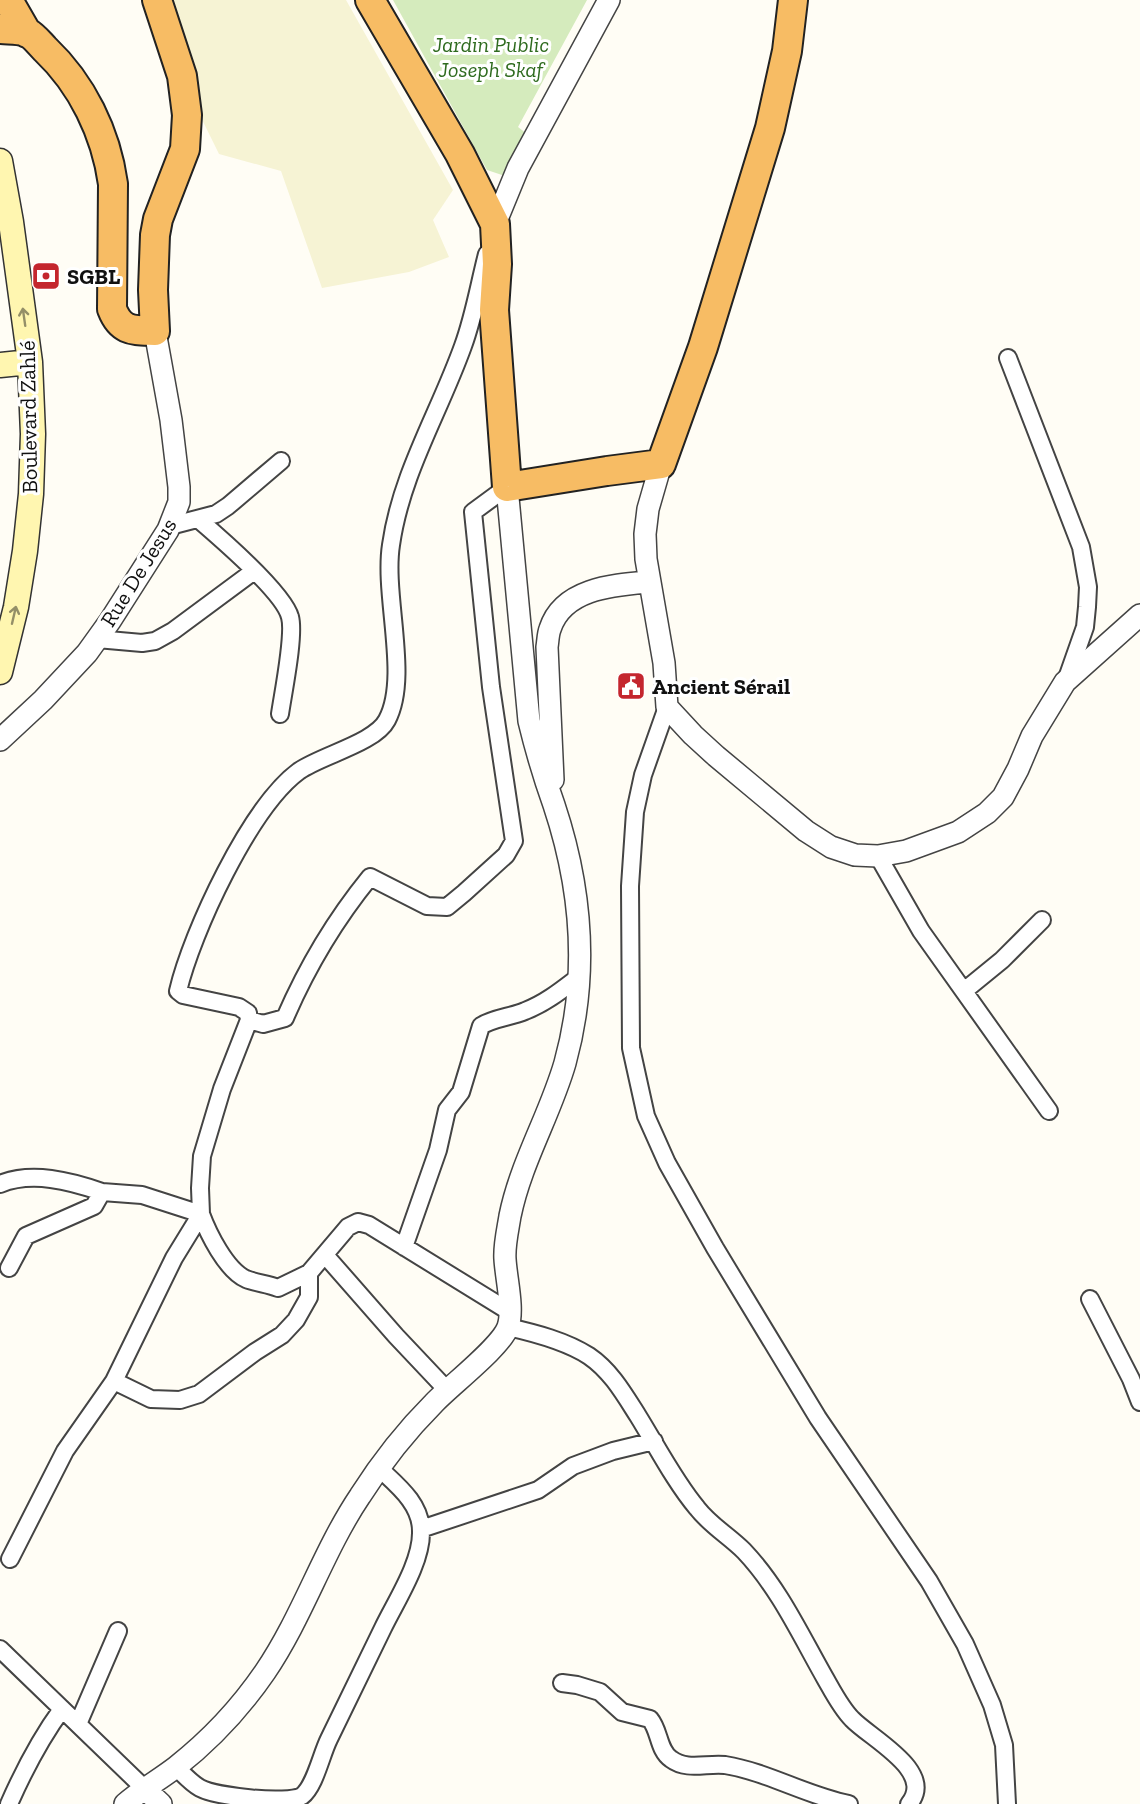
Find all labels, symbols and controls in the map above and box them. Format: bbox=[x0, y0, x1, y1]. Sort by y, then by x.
park label: Jardin Public Joseph Skaf bbox=[432, 31, 549, 83]
bank icon: SGBL bbox=[30, 260, 62, 292]
place label: SGBL bbox=[67, 263, 121, 290]
one-way arrow bbox=[18, 308, 29, 327]
street label: Boulevard Zahlé bbox=[14, 340, 43, 494]
street label: Rue De Jesus bbox=[94, 513, 182, 632]
one-way arrow bbox=[9, 606, 20, 626]
public building icon: Ancient Sérail bbox=[615, 670, 647, 702]
place label: Ancient Sérail bbox=[652, 673, 790, 700]

